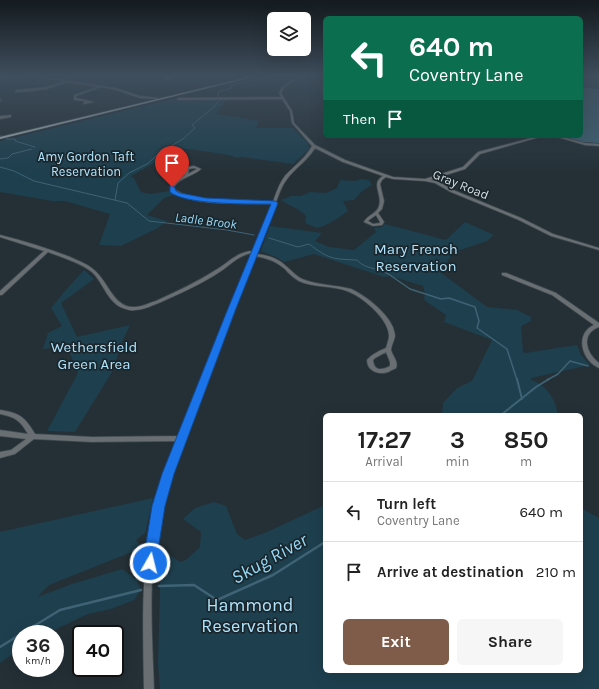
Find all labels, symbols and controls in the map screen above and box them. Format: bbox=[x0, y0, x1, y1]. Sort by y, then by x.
map controls bbox=[267, 12, 311, 56]
button: layers bbox=[267, 12, 311, 56]
text: 640 m bbox=[409, 30, 494, 63]
icon: left bbox=[343, 32, 395, 84]
text: Coventry Lane bbox=[409, 64, 523, 86]
icon: arrive bbox=[384, 108, 406, 130]
text: Then bbox=[343, 110, 376, 128]
pin bbox=[155, 146, 189, 187]
park label: Amy Gordon Taft Reservation bbox=[38, 149, 134, 179]
icon: arrive bbox=[161, 152, 183, 174]
street label: Gray Road bbox=[431, 166, 491, 203]
water label: Ladle Brook bbox=[174, 209, 238, 232]
park label: Mary French Reservation bbox=[374, 240, 458, 275]
park label: Wethersfield Green Area bbox=[51, 338, 137, 373]
text: 17:27 bbox=[358, 426, 411, 454]
text: 3 bbox=[450, 426, 465, 454]
text: 850 bbox=[504, 426, 549, 454]
text: Arrival bbox=[365, 454, 403, 469]
text: min bbox=[445, 454, 469, 469]
text: m bbox=[520, 454, 532, 469]
text: Turn left bbox=[377, 495, 436, 513]
icon: left bbox=[343, 501, 365, 523]
text: 640 m bbox=[520, 503, 563, 521]
text: Coventry Lane bbox=[377, 513, 460, 528]
water label: Skug River bbox=[228, 528, 313, 589]
position arrow bbox=[129, 542, 171, 584]
icon: arrive bbox=[343, 561, 365, 583]
text: Arrive at destination bbox=[377, 563, 524, 581]
text: 210 m bbox=[536, 563, 576, 581]
park label: Hammond Reservation bbox=[201, 594, 299, 637]
button: Exit bbox=[343, 619, 449, 665]
button: Share bbox=[457, 619, 563, 665]
speed limit sign: 40 bbox=[72, 625, 124, 677]
text: 36 bbox=[26, 634, 50, 657]
text: km/h bbox=[25, 655, 51, 667]

